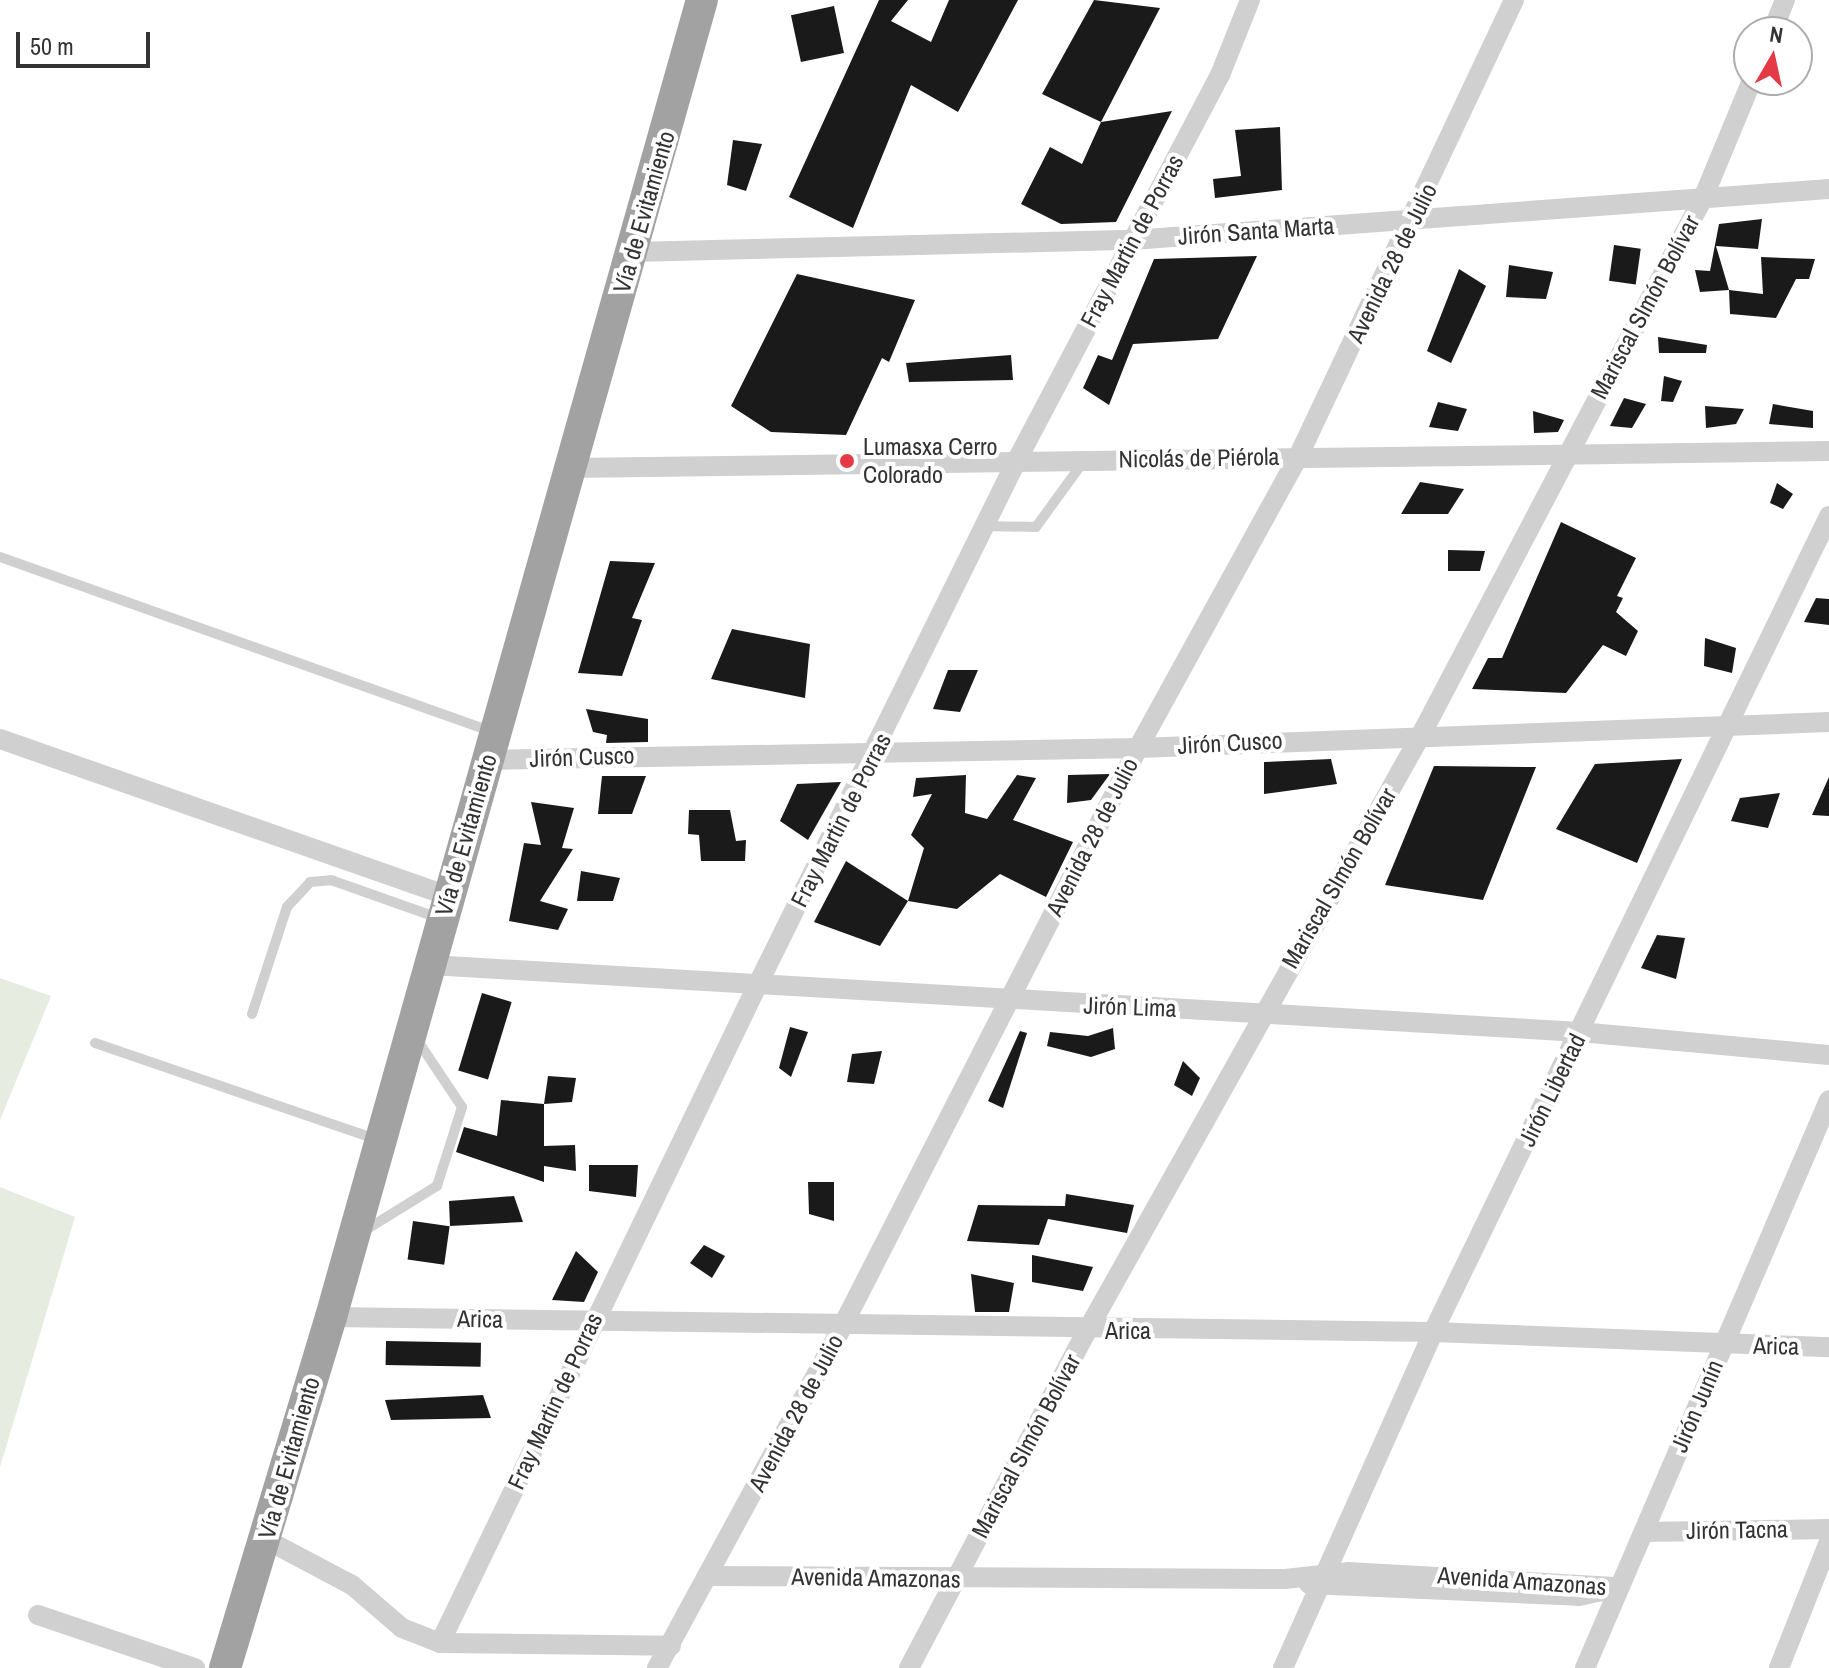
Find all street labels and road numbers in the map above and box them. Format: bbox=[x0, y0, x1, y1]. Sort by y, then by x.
street label: Vía de Evitamiento bbox=[607, 128, 681, 296]
street label: Fray Martin de Porras bbox=[1074, 150, 1190, 332]
street label: Avenida 28 de Julio bbox=[1341, 179, 1443, 347]
street label: Mariscal SImón Bolívar bbox=[1585, 210, 1705, 404]
street label: Jirón Santa Marta bbox=[1177, 211, 1335, 251]
street label: Nicolás de Piérola bbox=[1118, 442, 1280, 474]
street label: Jirón Cusco bbox=[1177, 726, 1283, 760]
street label: Fray Martin de Porras bbox=[785, 728, 897, 912]
street label: Jirón Cusco bbox=[529, 741, 635, 773]
street label: Vía de Evitamiento bbox=[429, 751, 503, 919]
street label: Avenida 28 de Julio bbox=[1040, 753, 1144, 921]
street label: Mariscal SImón Bolívar bbox=[1276, 783, 1402, 973]
street label: Jirón Lima bbox=[1083, 991, 1177, 1023]
street label: Jirón Libertad bbox=[1512, 1029, 1592, 1151]
street label: Arica bbox=[457, 1304, 503, 1334]
street label: Fray Martin de Porras bbox=[502, 1308, 608, 1494]
street label: Arica bbox=[1105, 1317, 1151, 1345]
street label: Avenida 28 de Julio bbox=[743, 1330, 849, 1496]
street label: Arica bbox=[1753, 1331, 1799, 1361]
street label: Mariscal SImón Bolívar bbox=[966, 1349, 1086, 1543]
street label: Jirón Junín bbox=[1665, 1356, 1729, 1456]
street label: Vía de Evitamiento bbox=[252, 1374, 326, 1542]
street label: Jirón Tacna bbox=[1686, 1515, 1788, 1545]
street label: Avenida Amazonas bbox=[1436, 1561, 1608, 1601]
street label: Avenida Amazonas bbox=[791, 1562, 961, 1594]

